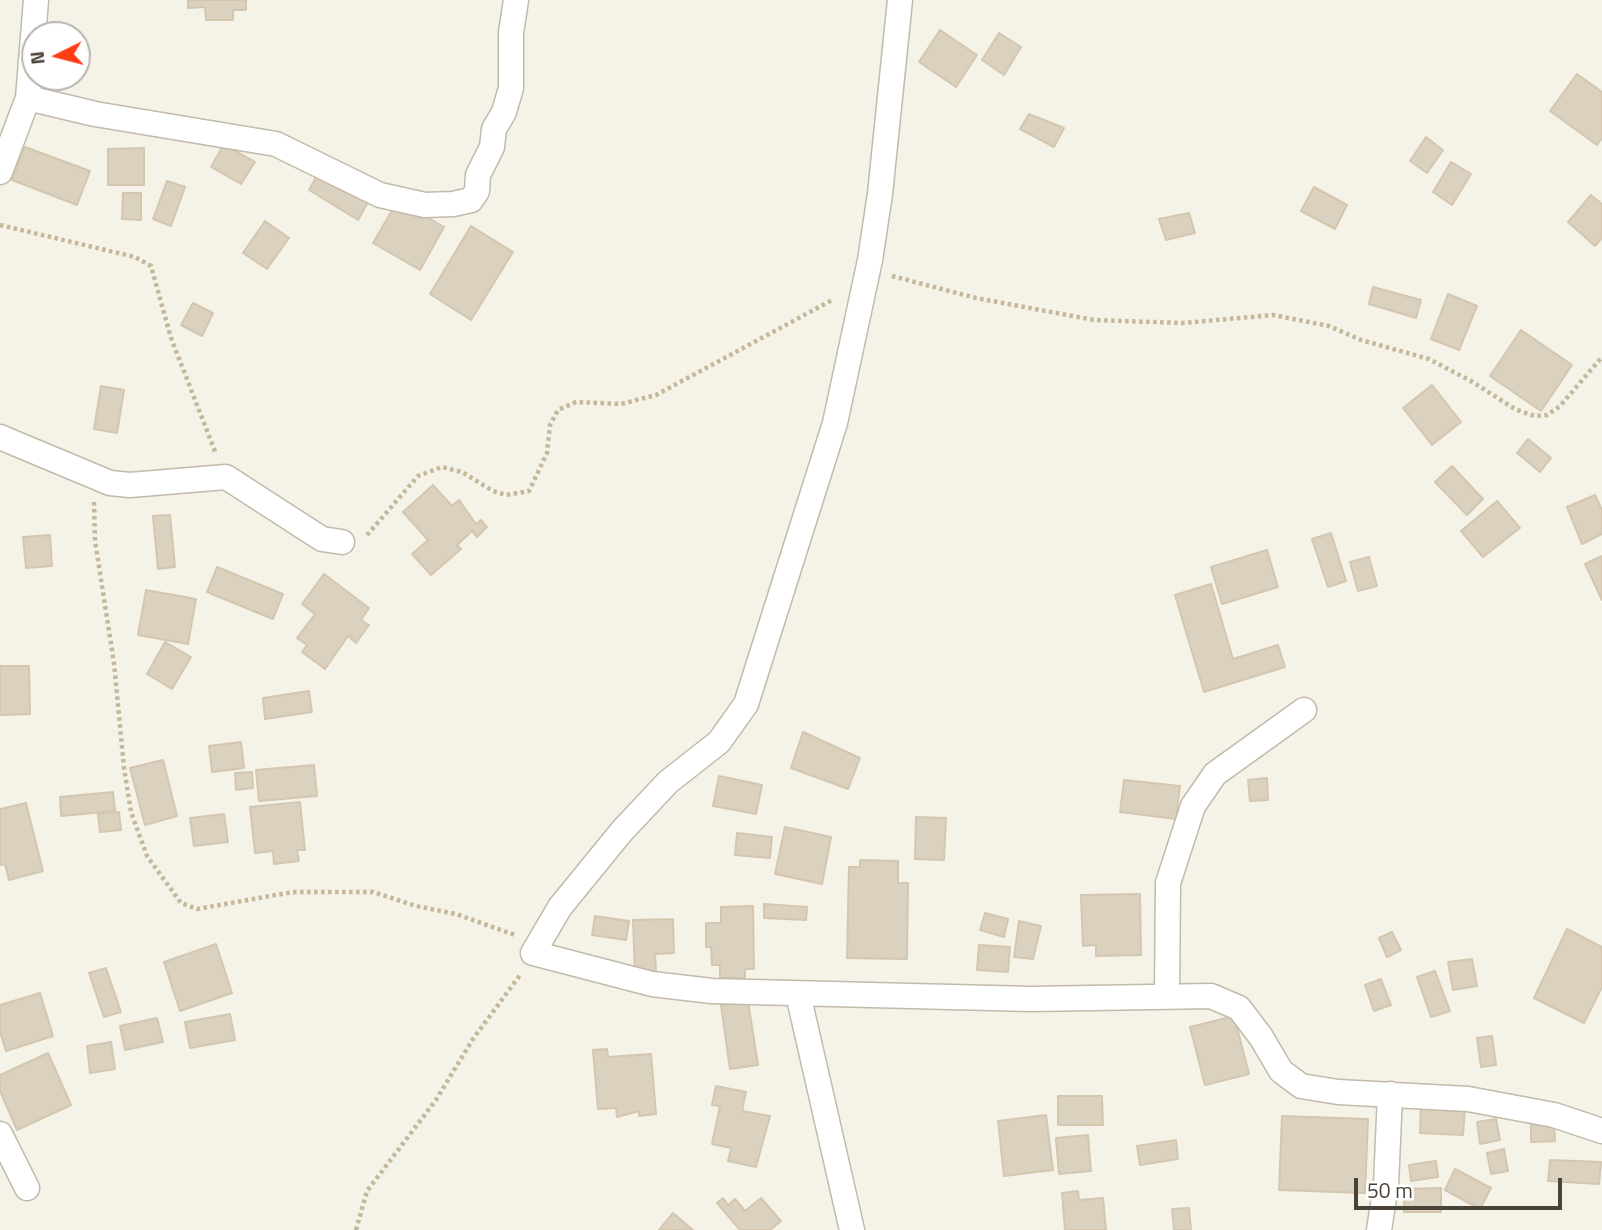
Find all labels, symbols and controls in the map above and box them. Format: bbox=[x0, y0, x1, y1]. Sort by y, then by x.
north arrow bbox=[21, 21, 91, 91]
text: N bbox=[21, 50, 52, 66]
scale bar bbox=[1357, 1164, 1565, 1208]
text: 50 m bbox=[1367, 1174, 1413, 1206]

